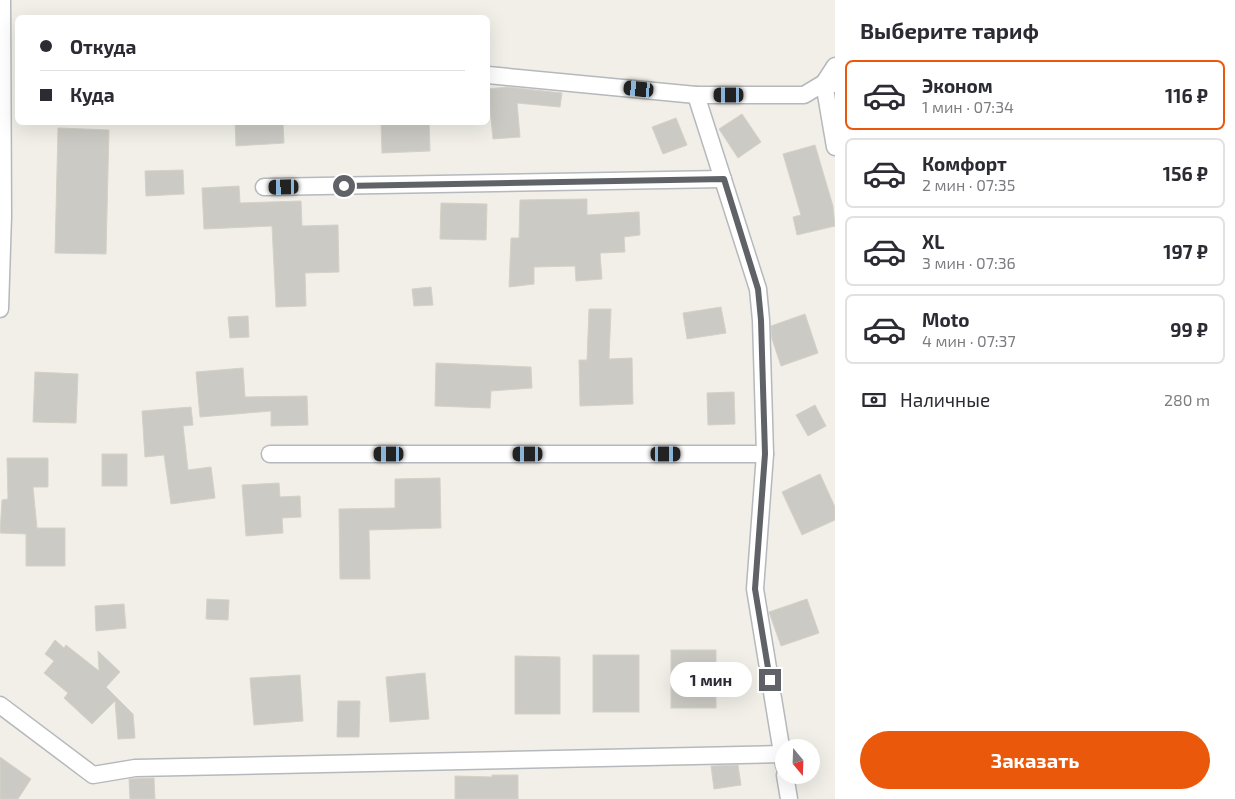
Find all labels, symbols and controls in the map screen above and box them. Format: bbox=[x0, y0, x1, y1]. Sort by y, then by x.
text: Выберите тариф bbox=[860, 17, 1039, 43]
text: Откуда bbox=[70, 35, 136, 58]
icon: car bbox=[862, 73, 907, 118]
text: Эконом bbox=[922, 74, 993, 97]
car bbox=[623, 80, 654, 98]
text: Куда bbox=[70, 83, 115, 106]
text: 116 ₽ bbox=[1165, 84, 1208, 107]
car bbox=[714, 88, 744, 103]
text: 1 мин · 07:34 bbox=[922, 97, 1014, 116]
icon: car bbox=[862, 151, 907, 196]
text: Комфорт bbox=[922, 152, 1007, 175]
text: 156 ₽ bbox=[1163, 162, 1208, 185]
route start bbox=[333, 175, 355, 197]
text: 2 мин · 07:35 bbox=[922, 175, 1015, 194]
car bbox=[268, 179, 299, 195]
icon: car bbox=[862, 229, 907, 274]
text: XL bbox=[922, 230, 944, 253]
text: 197 ₽ bbox=[1163, 240, 1208, 263]
text: 3 мин · 07:36 bbox=[922, 253, 1016, 272]
icon: car bbox=[862, 307, 907, 352]
text: Moto bbox=[922, 308, 970, 331]
text: 99 ₽ bbox=[1170, 318, 1208, 341]
text: 4 мин · 07:37 bbox=[922, 331, 1016, 350]
icon: cash bbox=[860, 386, 888, 414]
text: Наличные bbox=[900, 388, 990, 411]
text: 280 m bbox=[1164, 390, 1210, 409]
car bbox=[374, 447, 404, 462]
car bbox=[513, 447, 543, 462]
car bbox=[651, 447, 681, 462]
callout: 1 мин bbox=[670, 662, 752, 698]
route end bbox=[759, 669, 781, 691]
text: 1 мин bbox=[690, 670, 732, 689]
button: Заказать bbox=[860, 731, 1210, 789]
north arrow bbox=[775, 739, 820, 784]
map controls bbox=[775, 739, 820, 784]

